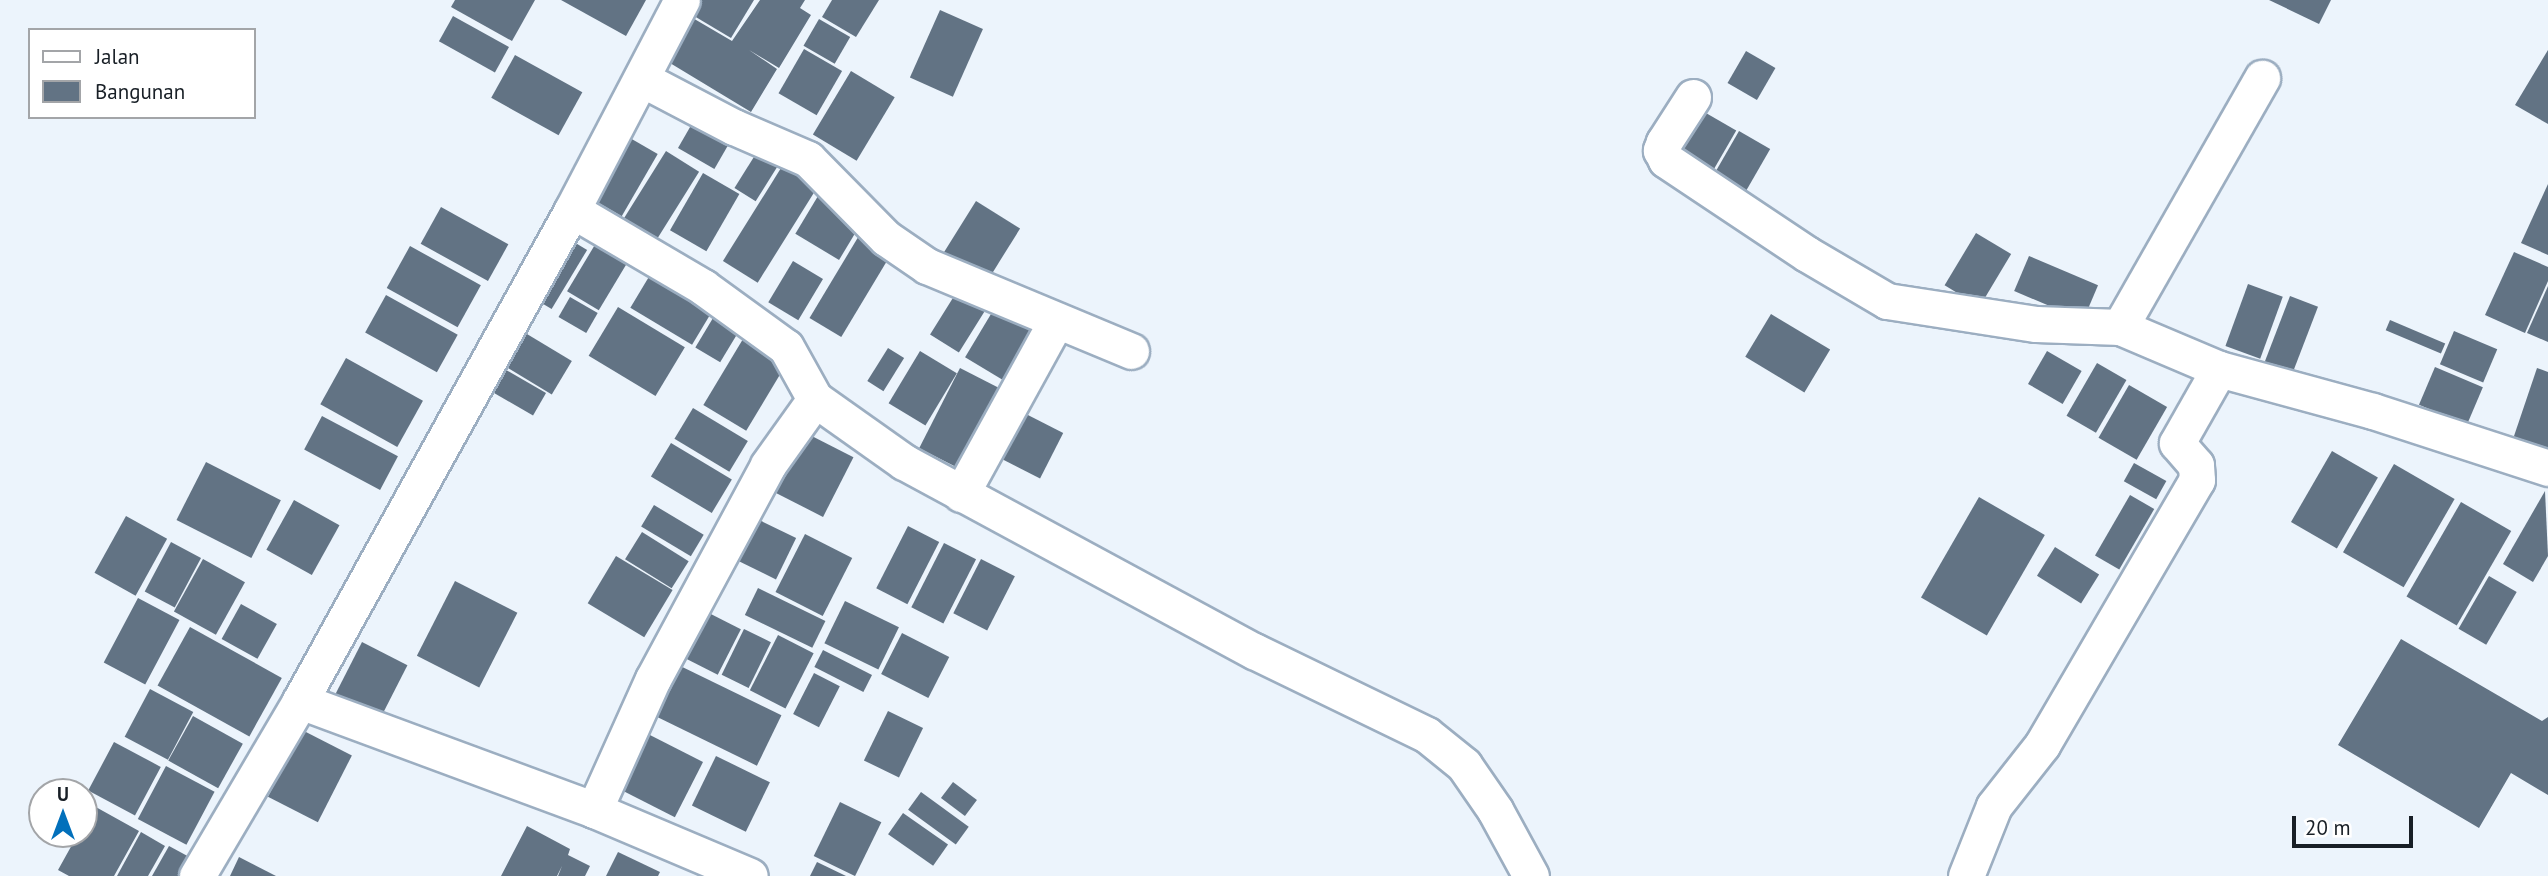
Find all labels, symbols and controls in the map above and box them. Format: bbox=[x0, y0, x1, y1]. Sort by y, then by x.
legend bbox=[28, 28, 256, 119]
text: Jalan bbox=[95, 43, 140, 70]
text: Bangunan bbox=[95, 78, 185, 105]
north arrow bbox=[28, 778, 98, 848]
text: U bbox=[57, 782, 69, 806]
scale bar bbox=[2296, 802, 2417, 846]
text: 20 m bbox=[2305, 814, 2351, 841]

